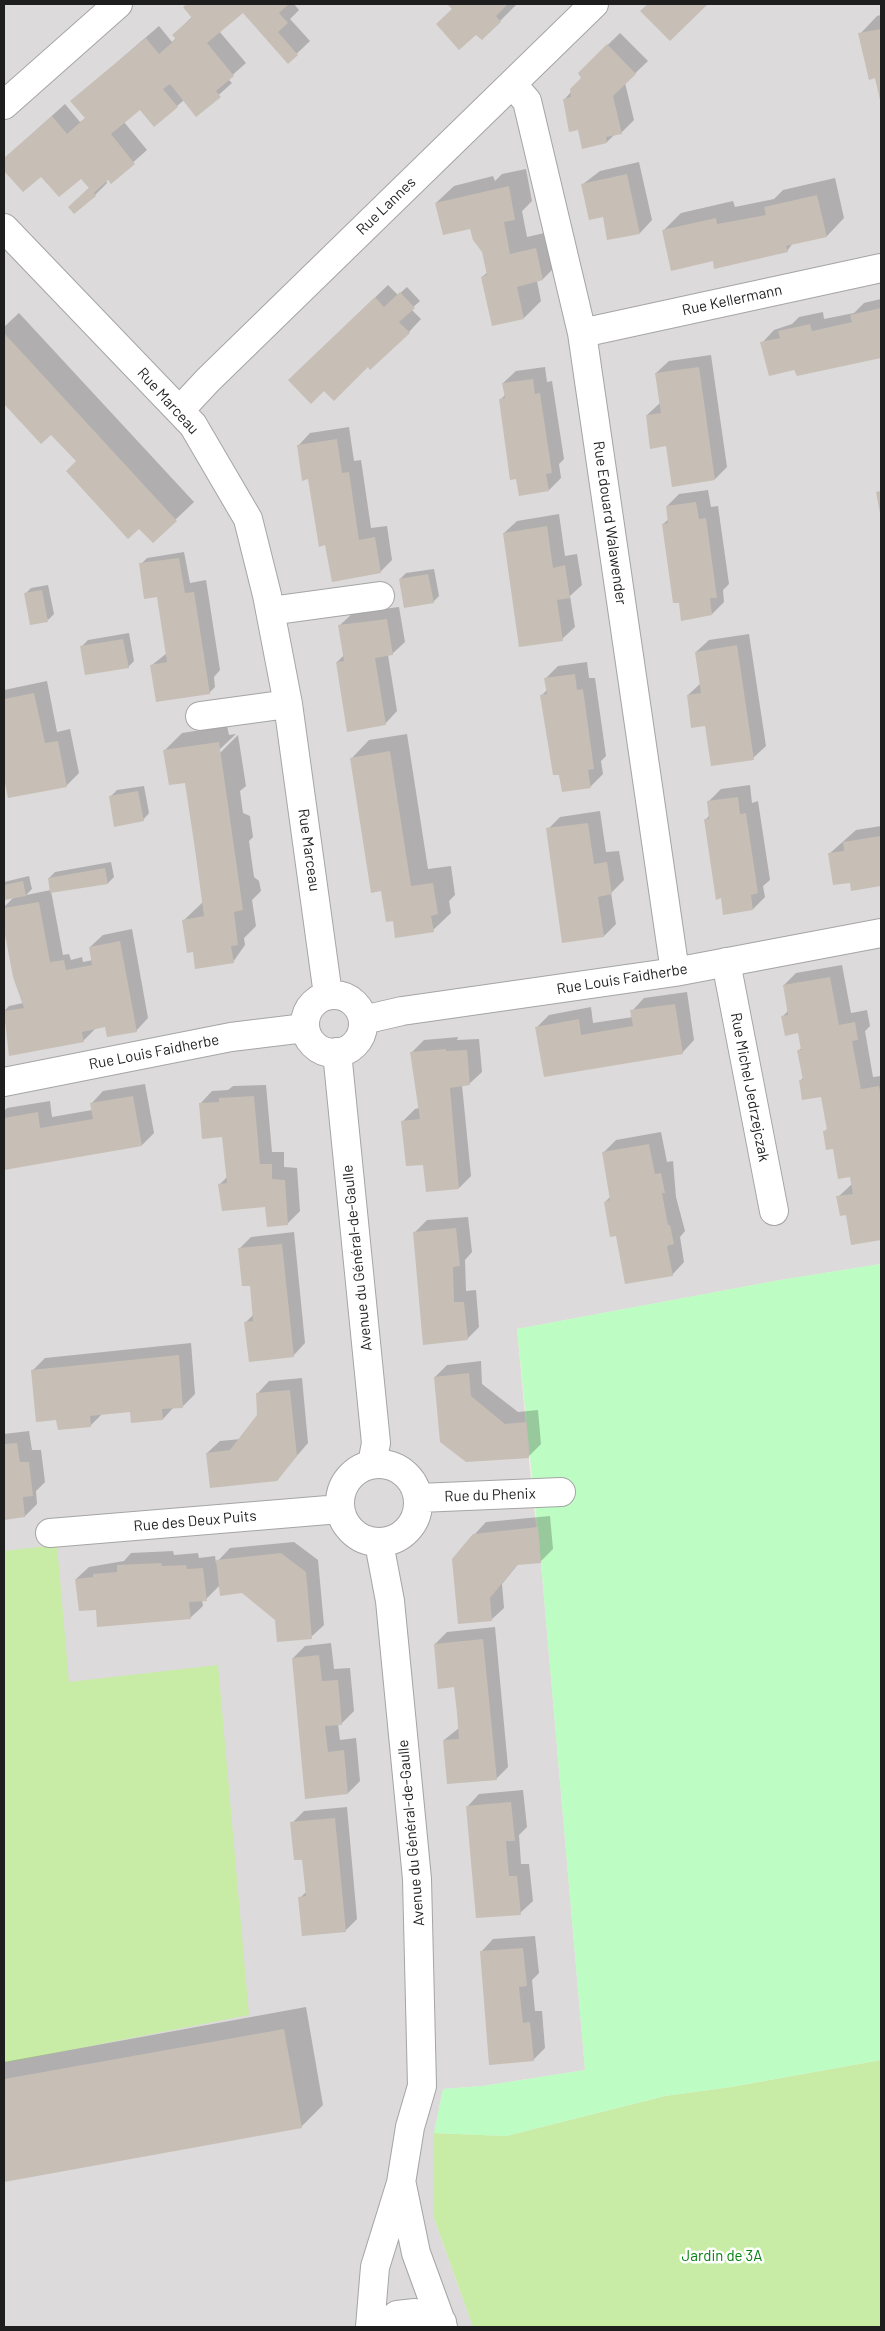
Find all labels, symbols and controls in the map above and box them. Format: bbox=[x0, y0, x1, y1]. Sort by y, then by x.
street label: Rue Lannes bbox=[353, 173, 419, 239]
street label: Rue Kellermann bbox=[680, 281, 784, 319]
street label: Rue Marceau bbox=[133, 364, 203, 438]
street label: Rue Edouard Walawender bbox=[590, 440, 630, 606]
street label: Rue Marceau bbox=[294, 807, 324, 893]
street label: Rue Louis Faidherbe bbox=[555, 960, 689, 998]
street label: Rue Michel Jedrzejczak bbox=[727, 1011, 773, 1163]
street label: Rue Louis Faidherbe bbox=[87, 1031, 221, 1073]
street label: Avenue du Général-de-Gaulle bbox=[338, 1164, 376, 1352]
street label: Rue du Phenix bbox=[444, 1484, 536, 1506]
street label: Rue des Deux Puits bbox=[133, 1507, 257, 1535]
street label: Avenue du Général-de-Gaulle bbox=[394, 1739, 428, 1927]
park label: Jardin de 3A bbox=[682, 2247, 762, 2265]

